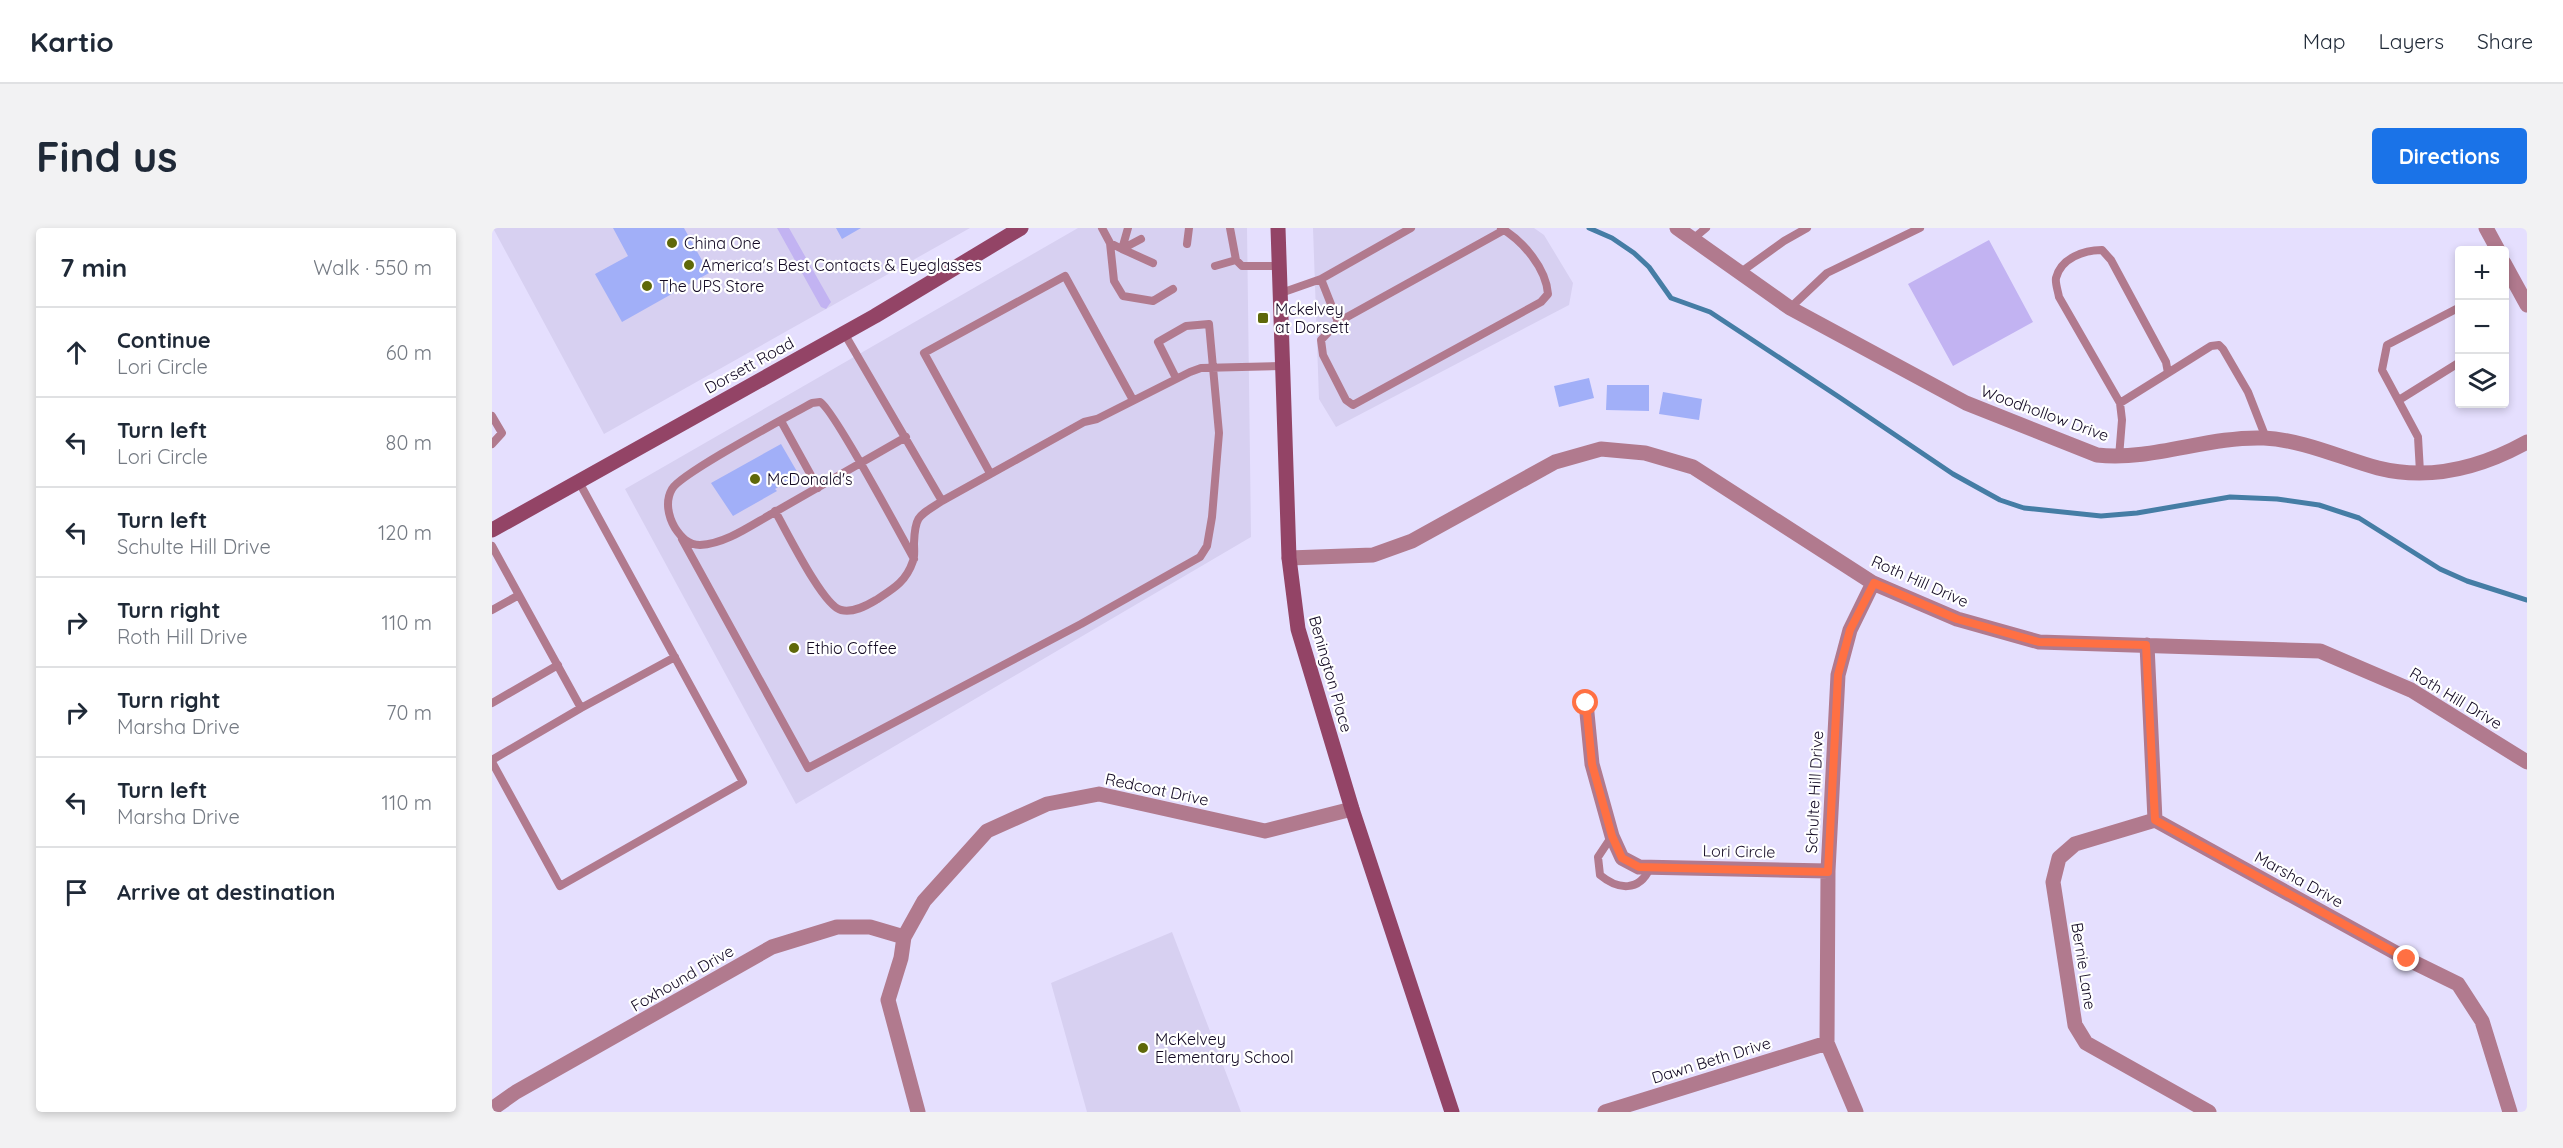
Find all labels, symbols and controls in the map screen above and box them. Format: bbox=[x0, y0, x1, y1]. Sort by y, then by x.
text: Kartio bbox=[30, 24, 114, 59]
text: Map bbox=[2303, 28, 2346, 54]
text: Layers bbox=[2379, 28, 2444, 54]
text: Share bbox=[2477, 28, 2533, 54]
button: Directions bbox=[2372, 128, 2527, 184]
text: Find us bbox=[36, 130, 178, 183]
place label: China One bbox=[684, 233, 761, 253]
marker: China One bbox=[665, 236, 679, 250]
map controls bbox=[2455, 246, 2509, 408]
button: + bbox=[2455, 246, 2509, 300]
text: 7 min bbox=[60, 251, 127, 284]
text: Walk · 550 m bbox=[313, 255, 432, 280]
place label: America's Best Contacts & Eyeglasses bbox=[701, 255, 982, 275]
marker: America's Best Contacts & Eyeglasses bbox=[682, 258, 696, 272]
place label: The UPS Store bbox=[659, 276, 764, 296]
marker: The UPS Store bbox=[640, 279, 654, 293]
place label: Mckelvey at Dorsett bbox=[1275, 299, 1349, 337]
button: − bbox=[2455, 300, 2509, 354]
marker: Mckelvey at Dorsett bbox=[1256, 311, 1270, 325]
text: Continue bbox=[117, 326, 211, 354]
street label: Dorsett Road bbox=[701, 332, 797, 398]
icon: ahead bbox=[60, 336, 93, 369]
text: 60 m bbox=[386, 340, 432, 365]
text: Lori Circle bbox=[117, 354, 208, 379]
button: layers bbox=[2455, 354, 2509, 408]
street label: Woodhollow Drive bbox=[1978, 381, 2112, 445]
text: Turn left bbox=[117, 416, 207, 444]
icon: left bbox=[60, 426, 93, 459]
text: 80 m bbox=[386, 430, 432, 455]
text: Lori Circle bbox=[117, 444, 208, 469]
place label: McDonald's bbox=[767, 469, 853, 489]
marker: McDonald's bbox=[748, 472, 762, 486]
text: Turn left bbox=[117, 506, 207, 534]
icon: left bbox=[60, 516, 93, 549]
text: 120 m bbox=[378, 520, 432, 545]
text: Schulte Hill Drive bbox=[117, 534, 271, 559]
street label: Roth Hill Drive bbox=[1868, 551, 1972, 611]
text: Turn right bbox=[117, 596, 221, 624]
icon: right bbox=[60, 606, 93, 639]
text: 110 m bbox=[382, 610, 432, 635]
street label: Benington Place bbox=[1305, 613, 1357, 735]
text: Roth Hill Drive bbox=[117, 624, 247, 649]
place label: Ethio Coffee bbox=[806, 638, 897, 658]
marker: Ethio Coffee bbox=[787, 641, 801, 655]
street label: Roth Hill Drive bbox=[2406, 663, 2506, 733]
text: Turn right bbox=[117, 686, 221, 714]
route start bbox=[1572, 689, 1598, 715]
icon: right bbox=[60, 696, 93, 729]
text: 70 m bbox=[386, 700, 432, 725]
text: Marsha Drive bbox=[117, 714, 240, 739]
street label: Schulte Hill Drive bbox=[1801, 730, 1827, 854]
street label: Redcoat Drive bbox=[1103, 768, 1211, 810]
text: Turn left bbox=[117, 776, 207, 804]
icon: left bbox=[60, 786, 93, 819]
text: 110 m bbox=[382, 790, 432, 815]
text: Marsha Drive bbox=[117, 804, 240, 829]
street label: Lori Circle bbox=[1703, 840, 1775, 862]
street label: Marsha Drive bbox=[2251, 846, 2347, 912]
icon: arrive bbox=[60, 876, 93, 909]
text: Arrive at destination bbox=[117, 878, 335, 906]
street label: Bernie Lane bbox=[2067, 921, 2101, 1011]
street label: Foxhound Drive bbox=[627, 940, 737, 1016]
route end bbox=[2393, 945, 2419, 971]
place label: McKelvey Elementary School bbox=[1155, 1029, 1294, 1067]
street label: Dawn Beth Drive bbox=[1649, 1032, 1773, 1088]
marker: McKelvey Elementary School bbox=[1136, 1041, 1150, 1055]

